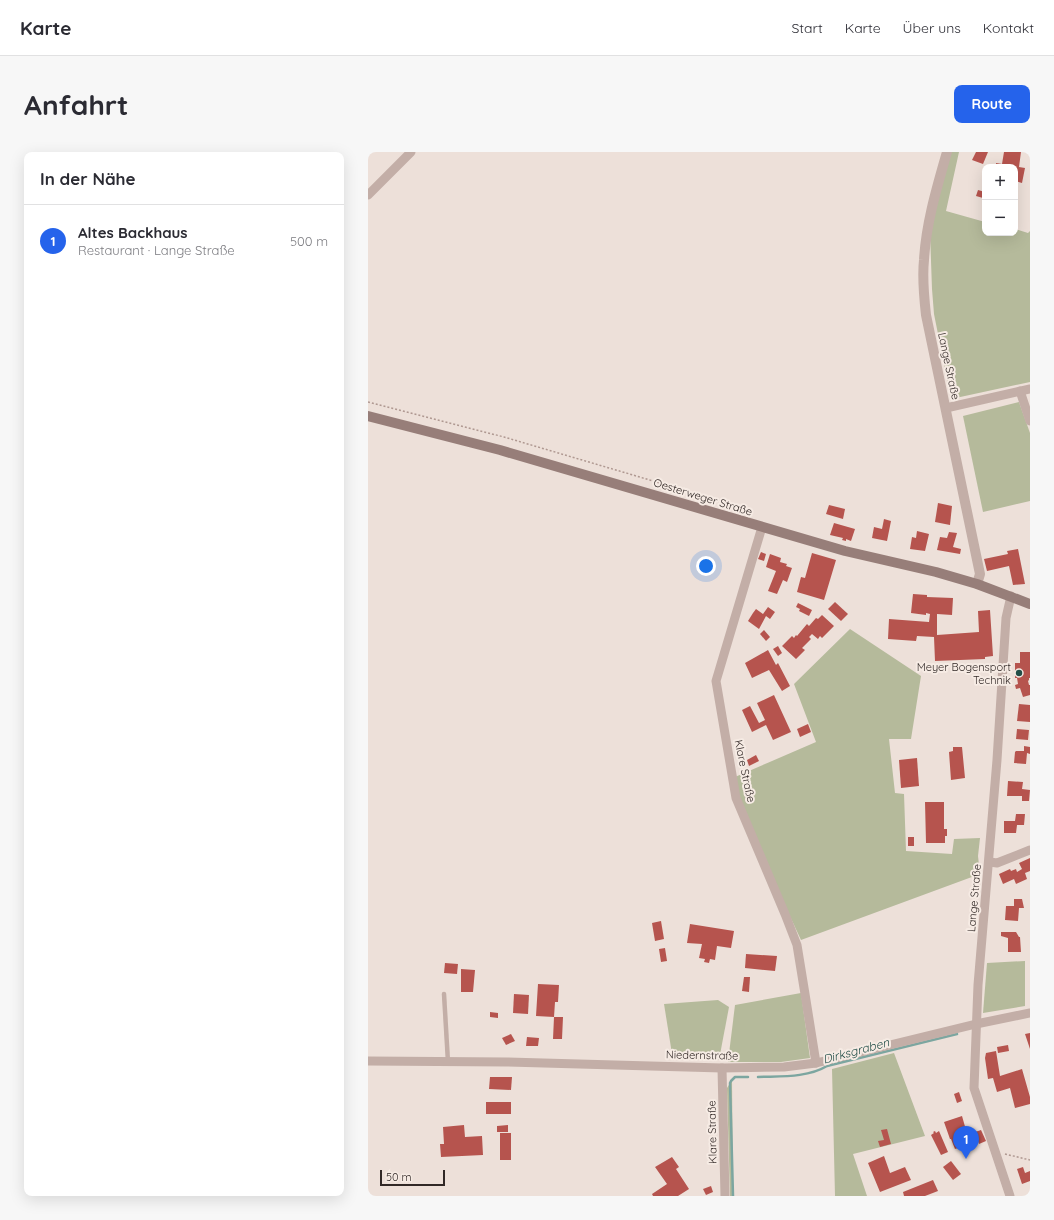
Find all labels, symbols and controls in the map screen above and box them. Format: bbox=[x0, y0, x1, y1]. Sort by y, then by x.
text: Karte bbox=[20, 16, 72, 40]
text: Start bbox=[791, 19, 823, 37]
text: Karte bbox=[845, 19, 881, 37]
text: Über uns bbox=[903, 19, 961, 37]
text: Kontakt bbox=[983, 19, 1034, 37]
button: Route bbox=[954, 85, 1030, 123]
text: Anfahrt bbox=[24, 87, 128, 122]
map controls bbox=[982, 164, 1018, 236]
button: + bbox=[982, 164, 1018, 200]
text: In der Nähe bbox=[40, 168, 136, 189]
button: − bbox=[982, 200, 1018, 236]
text: Altes Backhaus bbox=[78, 223, 188, 242]
text: 1 bbox=[50, 233, 56, 249]
text: 500 m bbox=[290, 233, 328, 249]
text: Restaurant · Lange Straße bbox=[78, 242, 235, 258]
street label: Lange Straße bbox=[935, 331, 963, 401]
street label: Oesterweger Straße bbox=[652, 475, 754, 519]
your location bbox=[696, 556, 716, 576]
place label: Meyer Bogensport Technik bbox=[917, 660, 1011, 687]
marker: Meyer Bogensport Technik bbox=[1014, 668, 1024, 678]
street label: Klare Straße bbox=[732, 739, 758, 803]
street label: Lange Straße bbox=[964, 863, 984, 933]
water label: Dirksgraben bbox=[821, 1034, 892, 1067]
street label: Niedernstraße bbox=[666, 1047, 738, 1063]
street label: Klare Straße bbox=[704, 1100, 720, 1164]
pin: 1 bbox=[953, 1126, 979, 1159]
scale bar bbox=[380, 1168, 445, 1187]
text: 50 m bbox=[386, 1170, 412, 1184]

